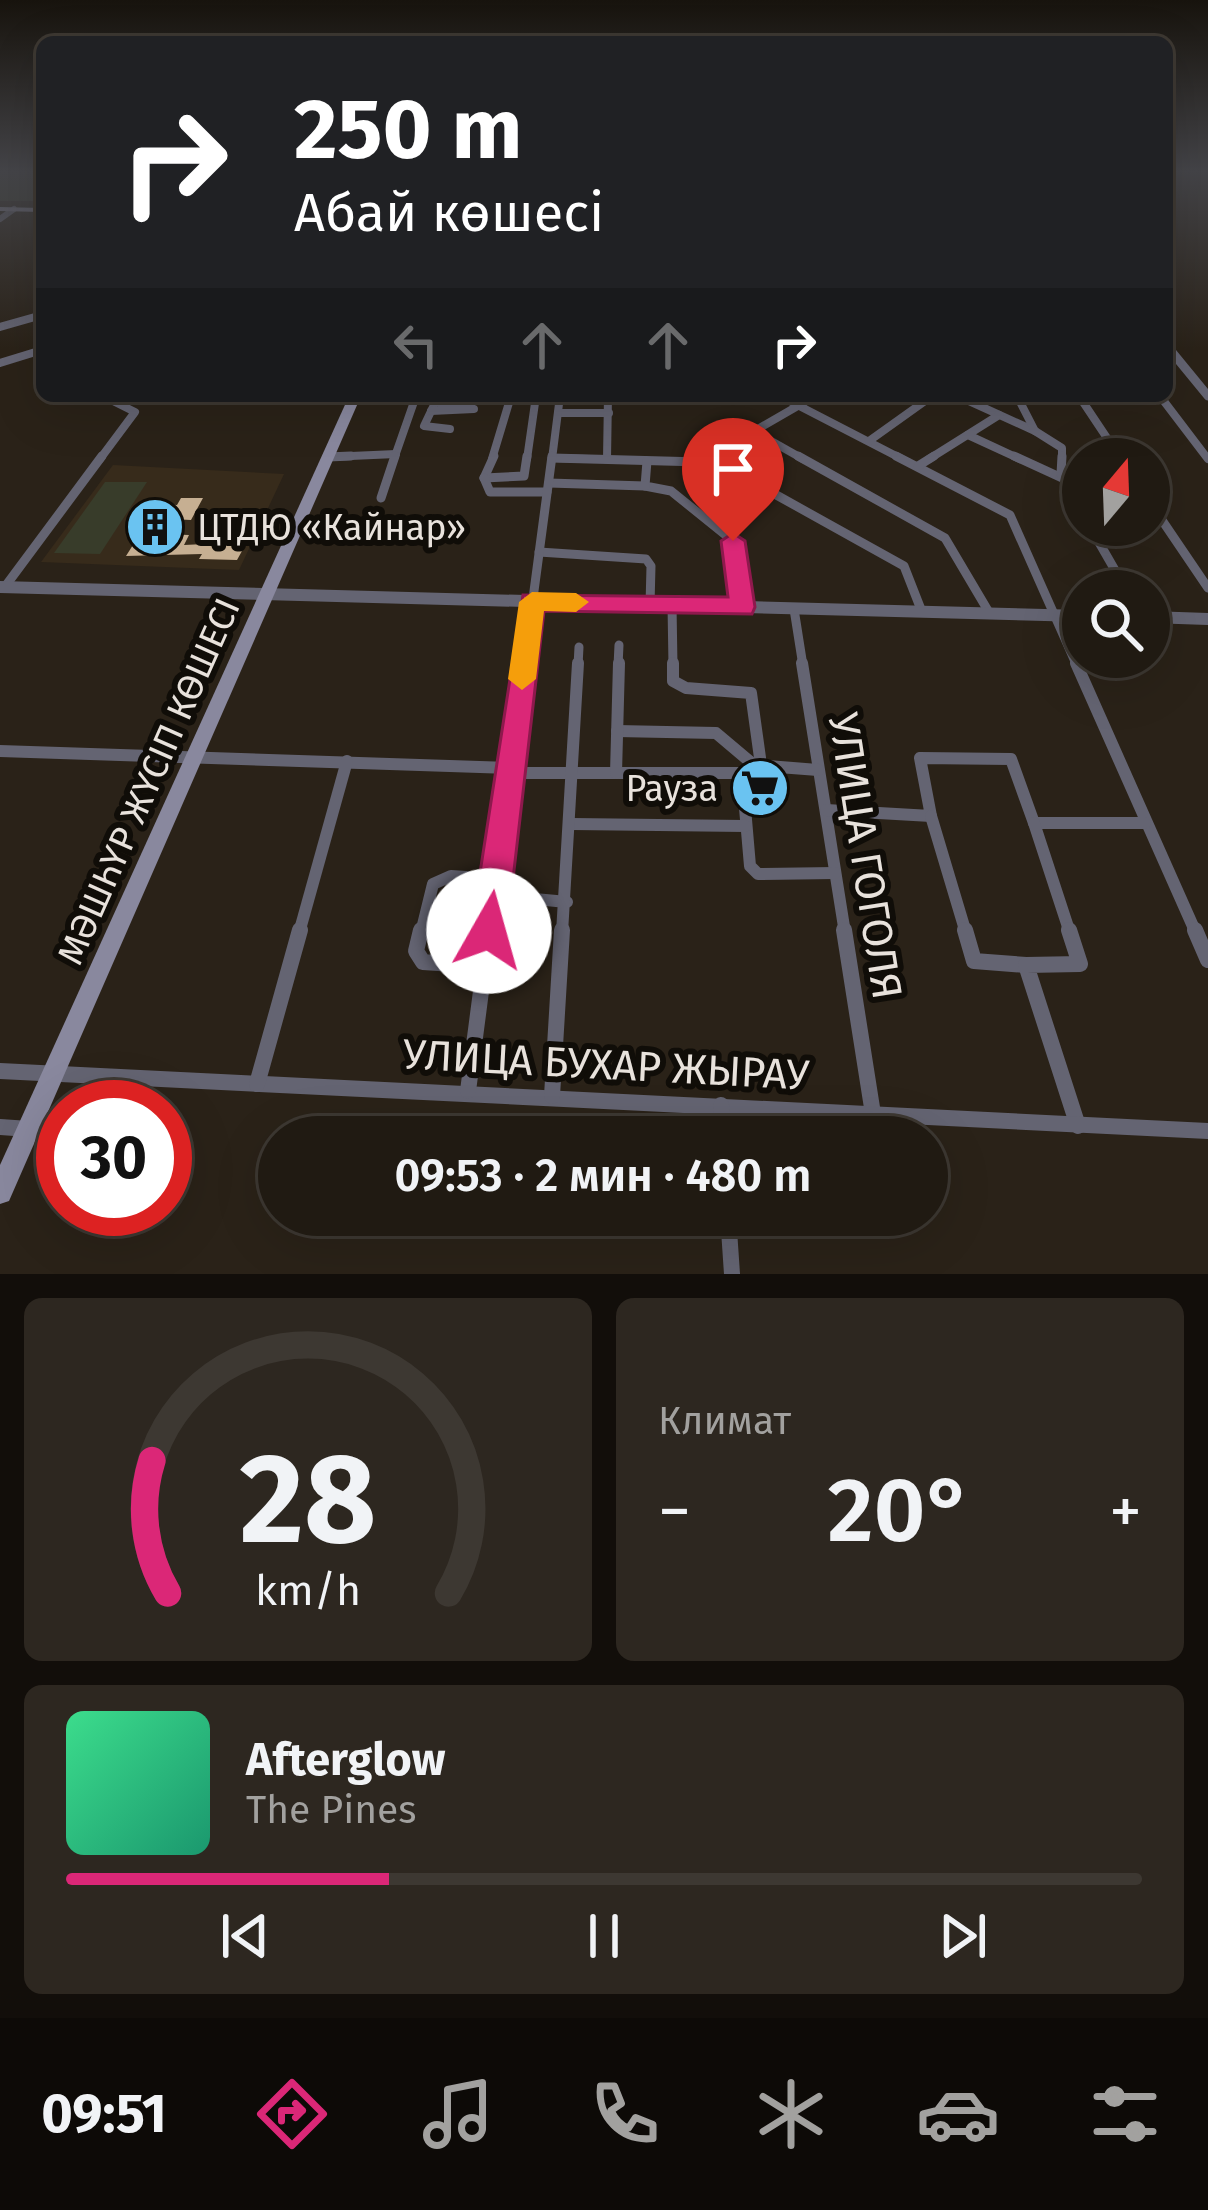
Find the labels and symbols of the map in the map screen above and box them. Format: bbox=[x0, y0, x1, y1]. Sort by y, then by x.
pin bbox=[682, 418, 784, 541]
north arrow bbox=[1062, 438, 1170, 546]
building icon: ЦТДЮ «Кайнар» bbox=[124, 496, 186, 558]
place label: ЦТДЮ «Кайнар» bbox=[197, 506, 466, 550]
street label: МӘШҺҮР ЖҮСІП КӨШЕСІ bbox=[48, 591, 250, 971]
street label: УЛИЦА ГОГОЛЯ bbox=[818, 709, 912, 1003]
supermarket icon: Рауза bbox=[729, 757, 791, 819]
place label: Рауза bbox=[625, 767, 718, 811]
position arrow bbox=[426, 868, 552, 994]
street label: УЛИЦА БУХАР ЖЫРАУ bbox=[402, 1029, 811, 1101]
speed limit sign: 30 bbox=[36, 1080, 192, 1236]

